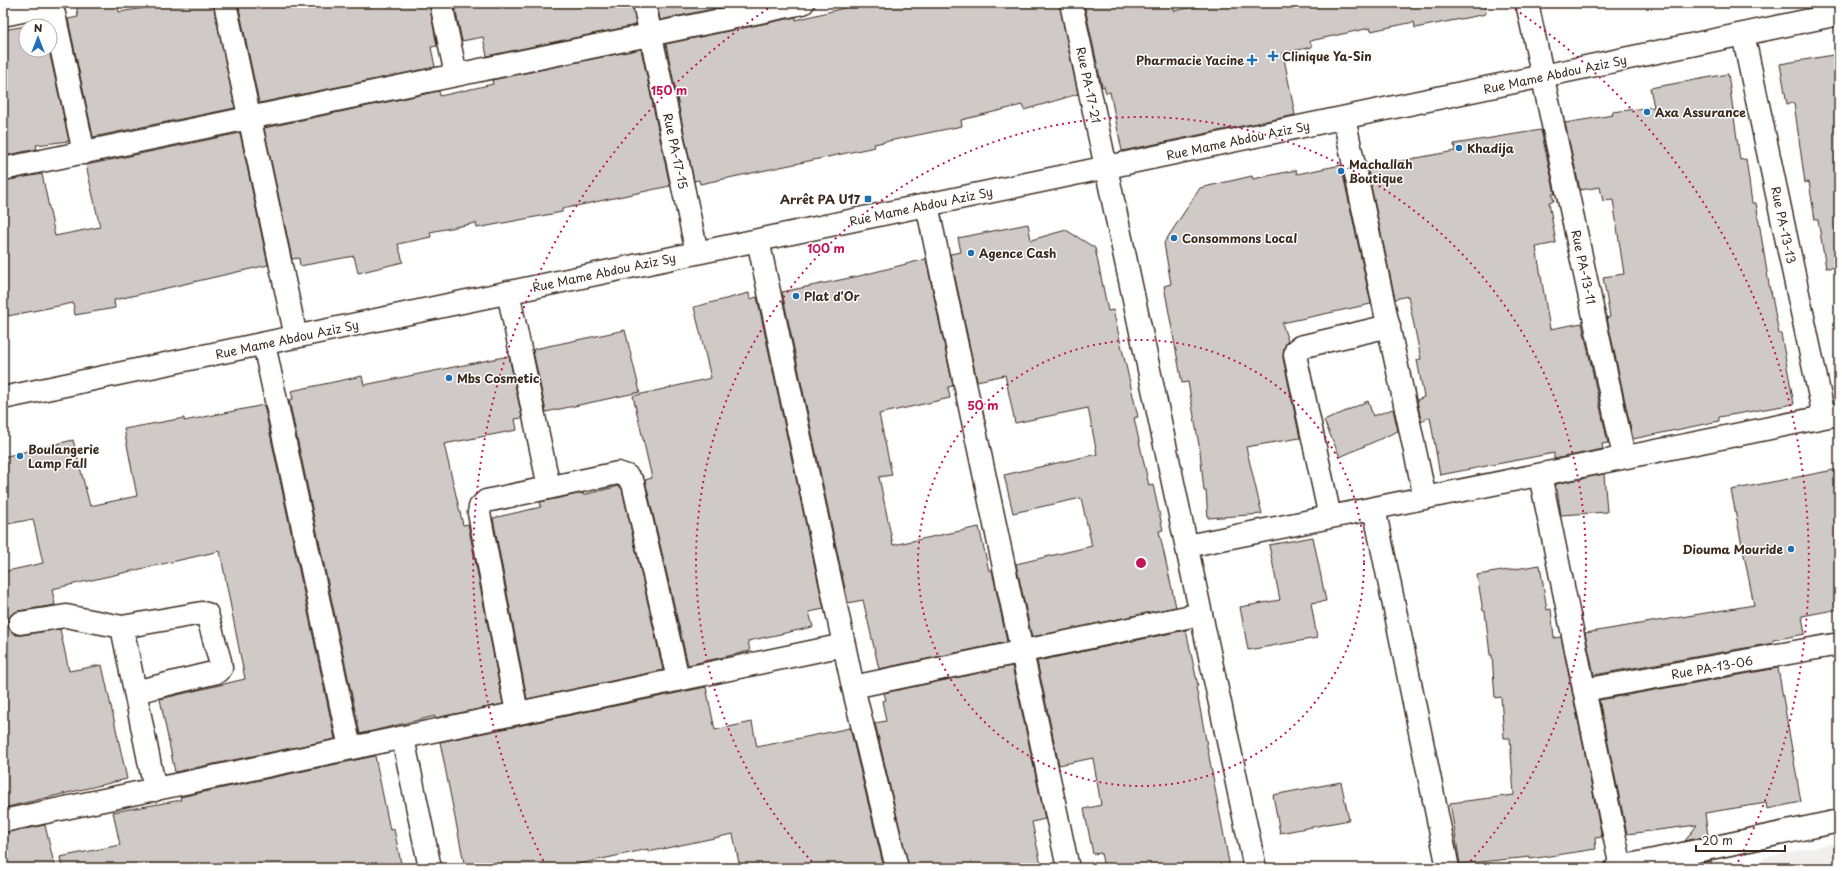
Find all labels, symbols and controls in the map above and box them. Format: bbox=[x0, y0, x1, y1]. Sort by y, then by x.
north arrow bbox=[18, 18, 58, 58]
text: N bbox=[34, 19, 43, 36]
street label: Rue PA-17-21 bbox=[1072, 45, 1106, 125]
place label: Clinique Ya-Sin bbox=[1282, 47, 1372, 65]
marker: Clinique Ya-Sin bbox=[1267, 50, 1279, 62]
street label: Rue Mame Abdou Aziz Sy bbox=[1482, 50, 1629, 98]
place label: Pharmacie Yacine bbox=[1136, 51, 1244, 69]
marker: Pharmacie Yacine bbox=[1247, 55, 1257, 65]
text: 150 m bbox=[651, 81, 687, 99]
place label: Axa Assurance bbox=[1655, 103, 1746, 121]
marker: Axa Assurance bbox=[1642, 107, 1652, 117]
street label: Rue PA-17-15 bbox=[659, 111, 693, 191]
street label: Rue Mame Abdou Aziz Sy bbox=[1165, 116, 1312, 164]
place label: Khadija bbox=[1467, 139, 1515, 157]
marker: Khadija bbox=[1454, 143, 1464, 153]
place label: Machallah Boutique bbox=[1349, 155, 1413, 187]
marker: Machallah Boutique bbox=[1336, 166, 1346, 176]
street label: Rue Mame Abdou Aziz Sy bbox=[848, 182, 995, 230]
street label: Rue PA-13-13 bbox=[1767, 185, 1801, 266]
place label: Arrêt PA U17 bbox=[780, 190, 861, 208]
marker: Arrêt PA U17 bbox=[863, 194, 873, 204]
street label: Rue PA-13-11 bbox=[1567, 228, 1601, 306]
place label: Consommons Local bbox=[1182, 229, 1297, 247]
marker: Consommons Local bbox=[1169, 233, 1179, 243]
text: 100 m bbox=[807, 239, 845, 257]
place label: Agence Cash bbox=[979, 244, 1056, 262]
street label: Rue Mame Abdou Aziz Sy bbox=[531, 248, 678, 296]
marker: Agence Cash bbox=[966, 248, 976, 258]
place label: Plat d'Or bbox=[804, 287, 860, 305]
marker: Plat d'Or bbox=[791, 291, 801, 301]
street label: Rue Mame Abdou Aziz Sy bbox=[214, 315, 361, 363]
place label: Mbs Cosmetic bbox=[457, 369, 540, 387]
marker: Mbs Cosmetic bbox=[444, 373, 454, 383]
text: 50 m bbox=[967, 396, 999, 414]
place label: Boulangerie Lamp Fall bbox=[28, 440, 100, 472]
marker: Boulangerie Lamp Fall bbox=[15, 451, 25, 461]
place label: Diouma Mouride bbox=[1682, 540, 1783, 558]
marker: Diouma Mouride bbox=[1786, 544, 1796, 554]
centre of rings bbox=[1134, 556, 1148, 570]
street label: Rue PA-13-06 bbox=[1670, 651, 1754, 683]
scale bar bbox=[1696, 827, 1785, 853]
text: 20 m bbox=[1702, 831, 1733, 849]

